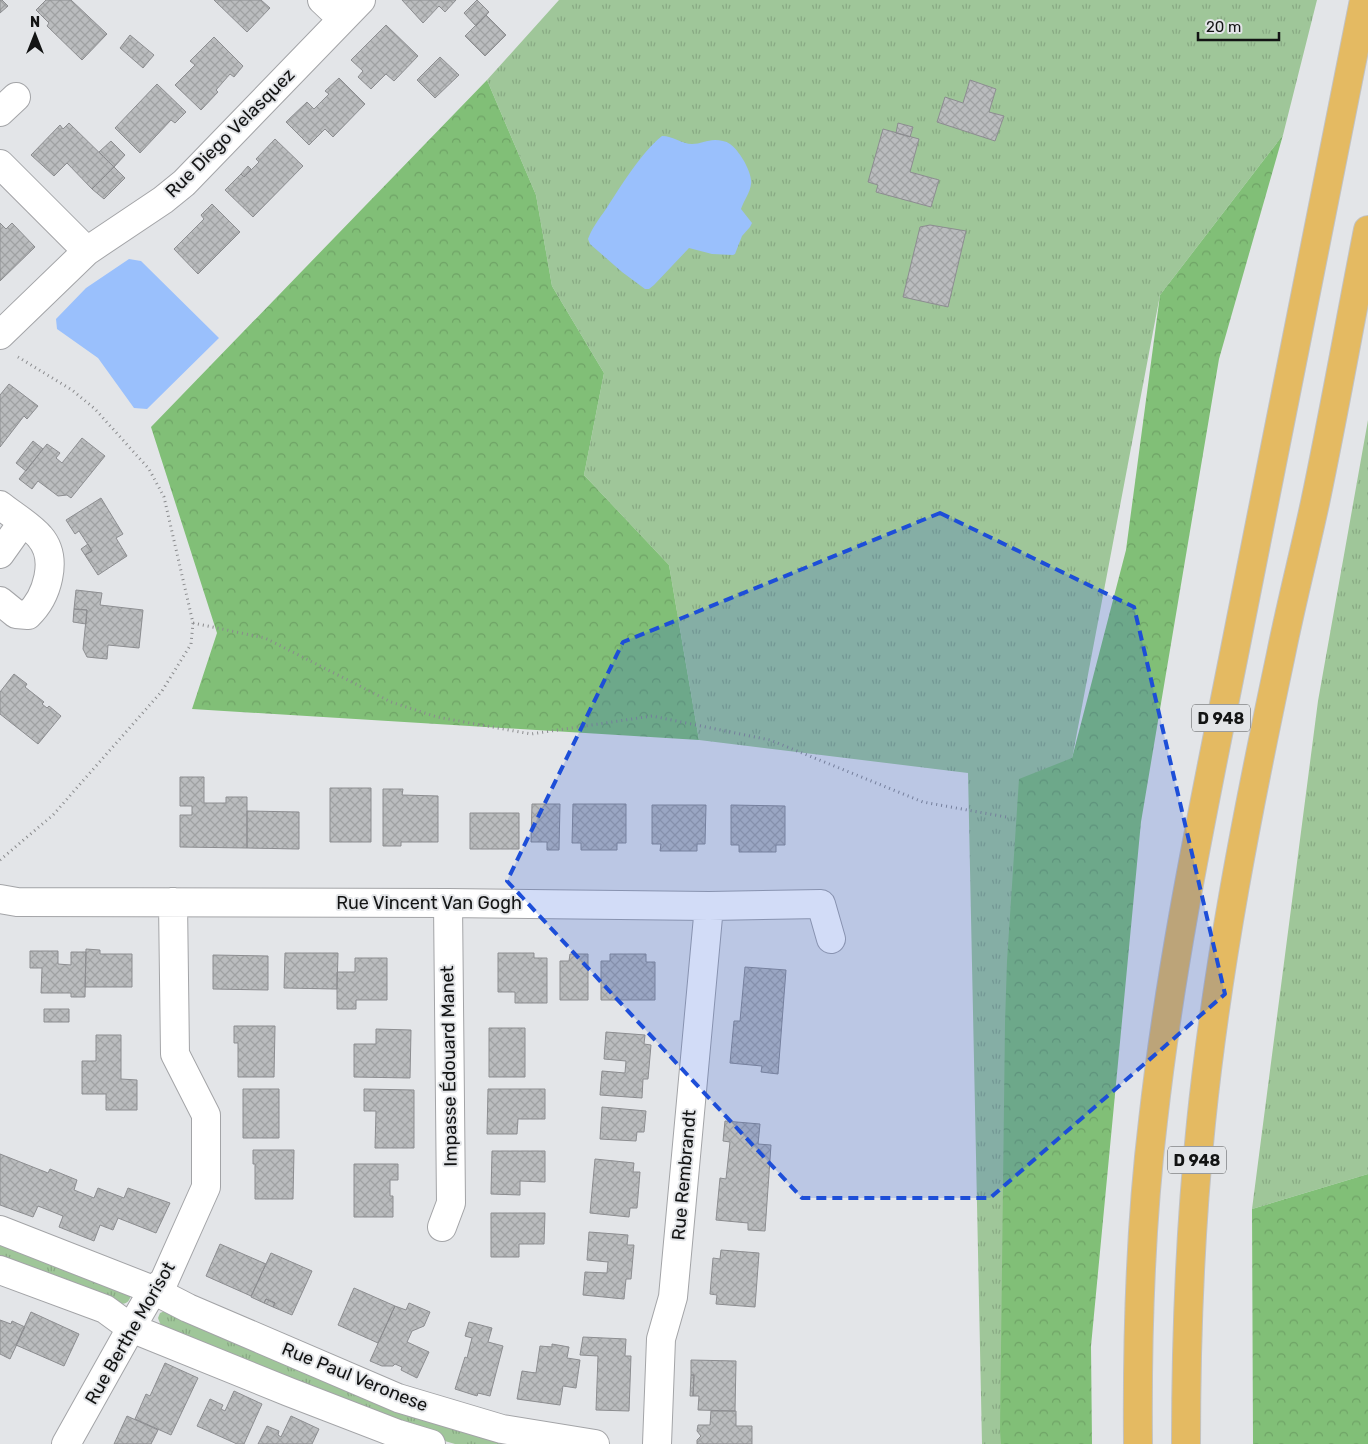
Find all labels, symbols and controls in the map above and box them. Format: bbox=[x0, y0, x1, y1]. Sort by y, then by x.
north arrow bbox=[10, 10, 60, 60]
scale bar bbox=[1198, 10, 1279, 42]
text: N bbox=[30, 14, 40, 31]
text: 20 m bbox=[1206, 18, 1241, 36]
street label: Rue Diego Velasquez bbox=[161, 64, 299, 202]
road number: D 948 bbox=[1192, 704, 1250, 731]
street label: Rue Vincent Van Gogh bbox=[336, 892, 522, 914]
street label: Impasse Édouard Manet bbox=[436, 965, 462, 1167]
street label: Rue Rembrandt bbox=[667, 1109, 701, 1241]
road number: D 948 bbox=[1168, 1146, 1226, 1174]
street label: Rue Berthe Morisot bbox=[80, 1258, 180, 1408]
street label: Rue Paul Veronese bbox=[279, 1338, 431, 1416]

